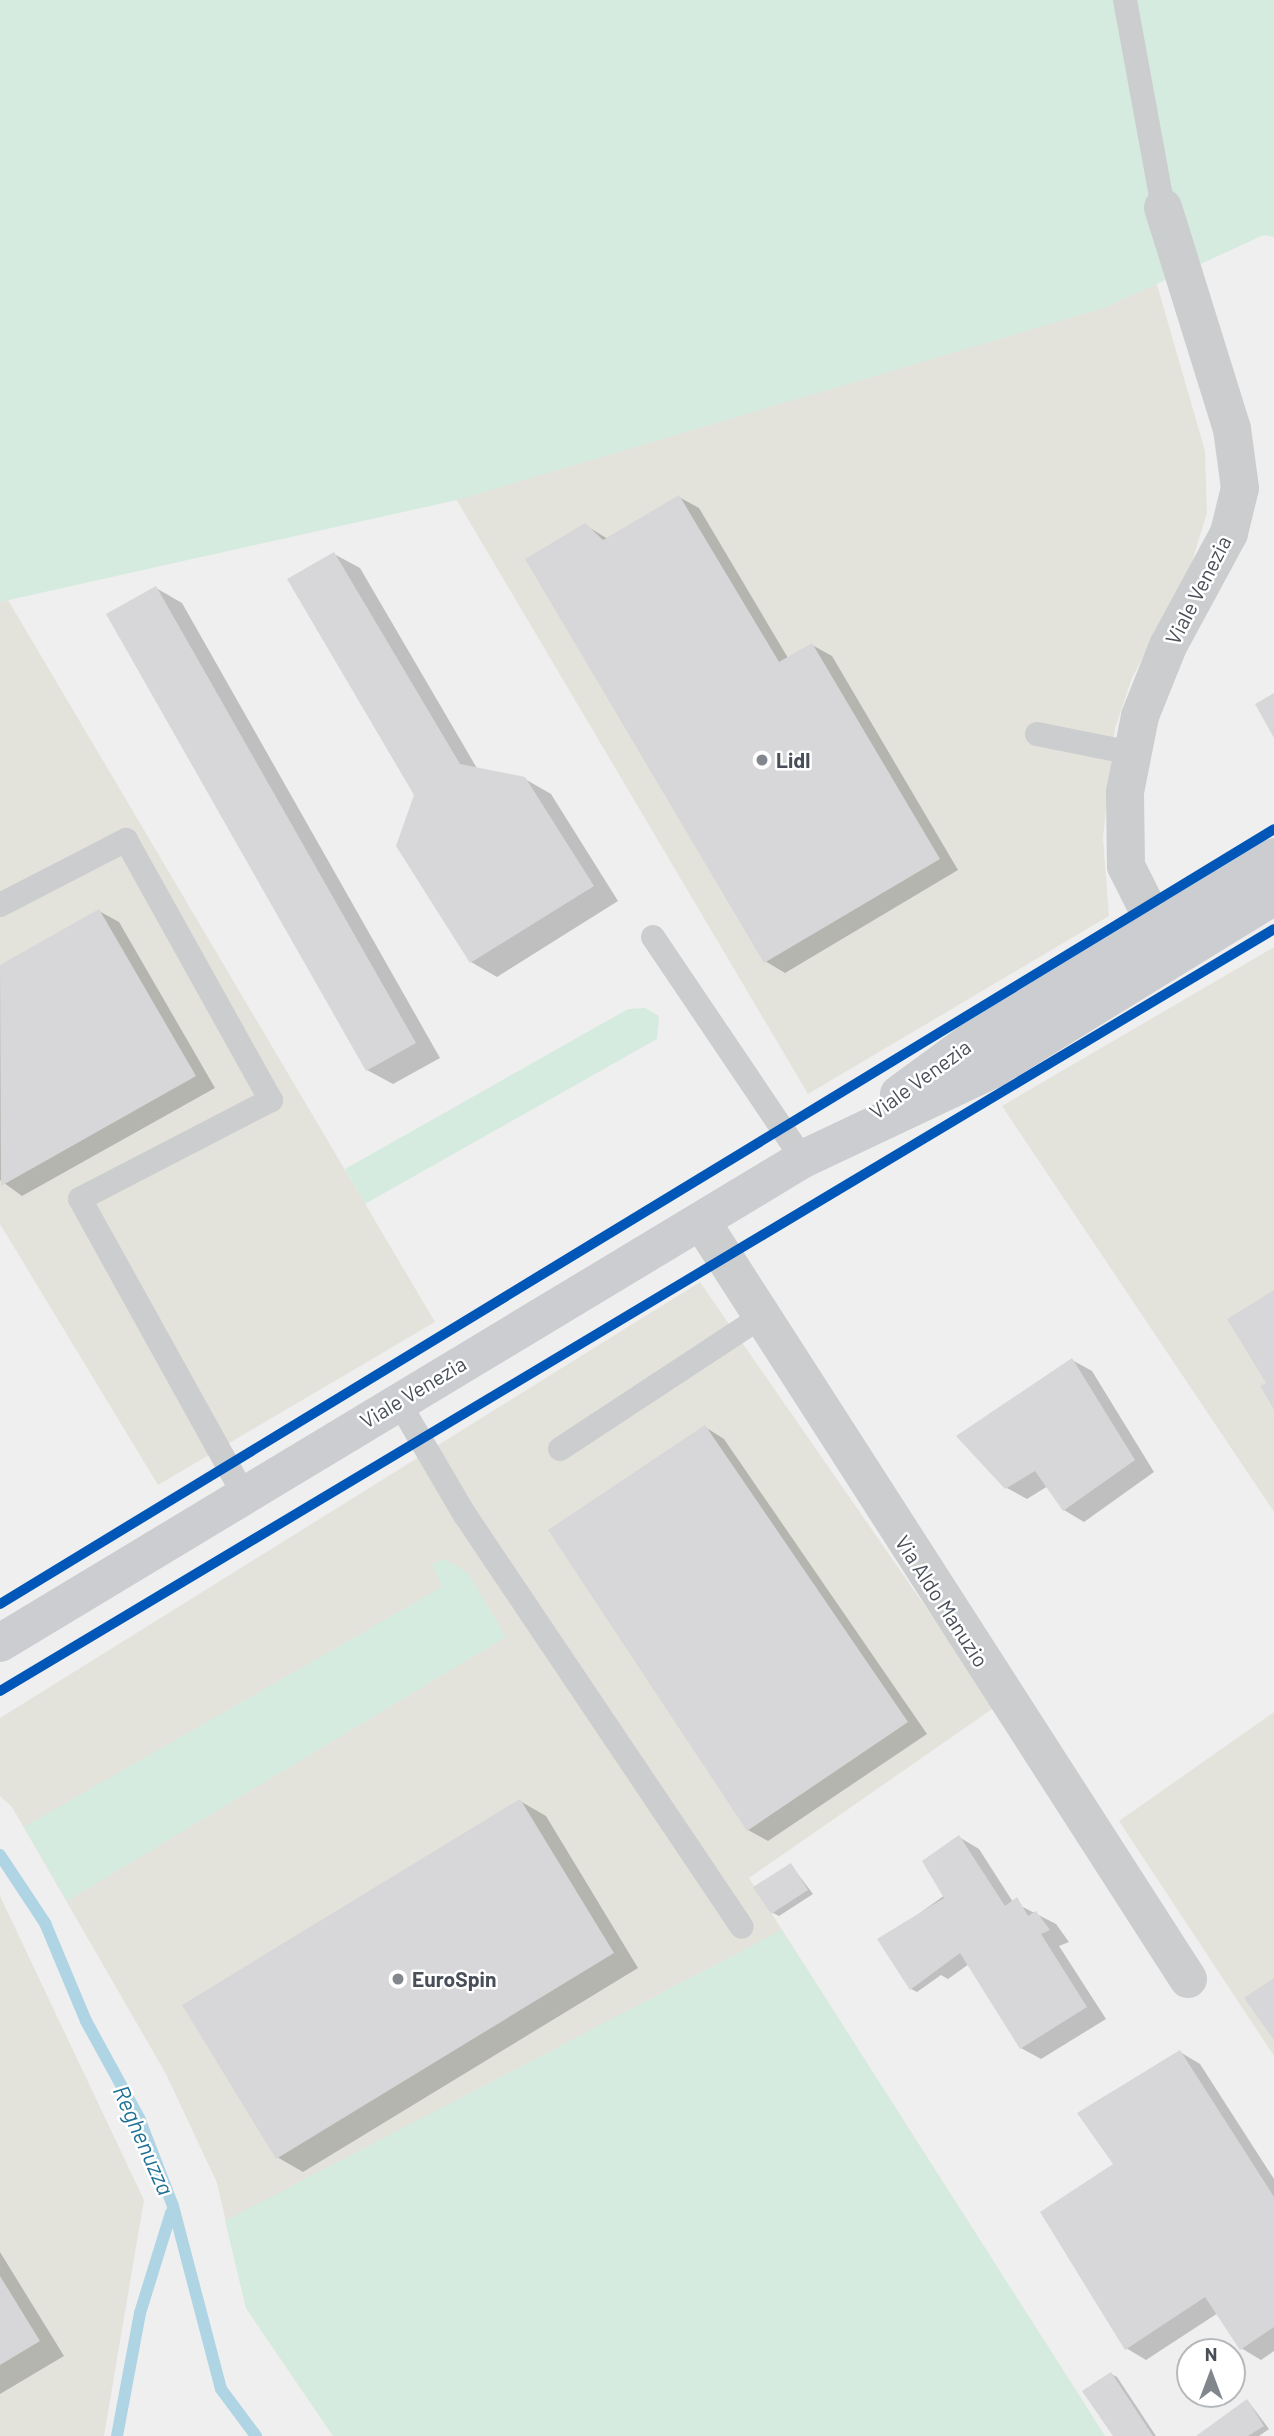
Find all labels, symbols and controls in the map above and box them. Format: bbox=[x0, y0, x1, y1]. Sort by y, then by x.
street label: Viale Venezia bbox=[1160, 531, 1236, 649]
place label: Lidl bbox=[776, 747, 810, 773]
marker: Lidl bbox=[754, 752, 770, 768]
street label: Viale Venezia bbox=[864, 1034, 976, 1124]
street label: Viale Venezia bbox=[356, 1351, 470, 1433]
street label: Via Aldo Manuzio bbox=[890, 1530, 994, 1672]
place label: EuroSpin bbox=[412, 1966, 496, 1992]
marker: EuroSpin bbox=[390, 1971, 406, 1987]
water label: Reghenuzza bbox=[108, 2081, 180, 2199]
north arrow bbox=[1176, 2338, 1246, 2408]
text: N bbox=[1205, 2342, 1217, 2365]

